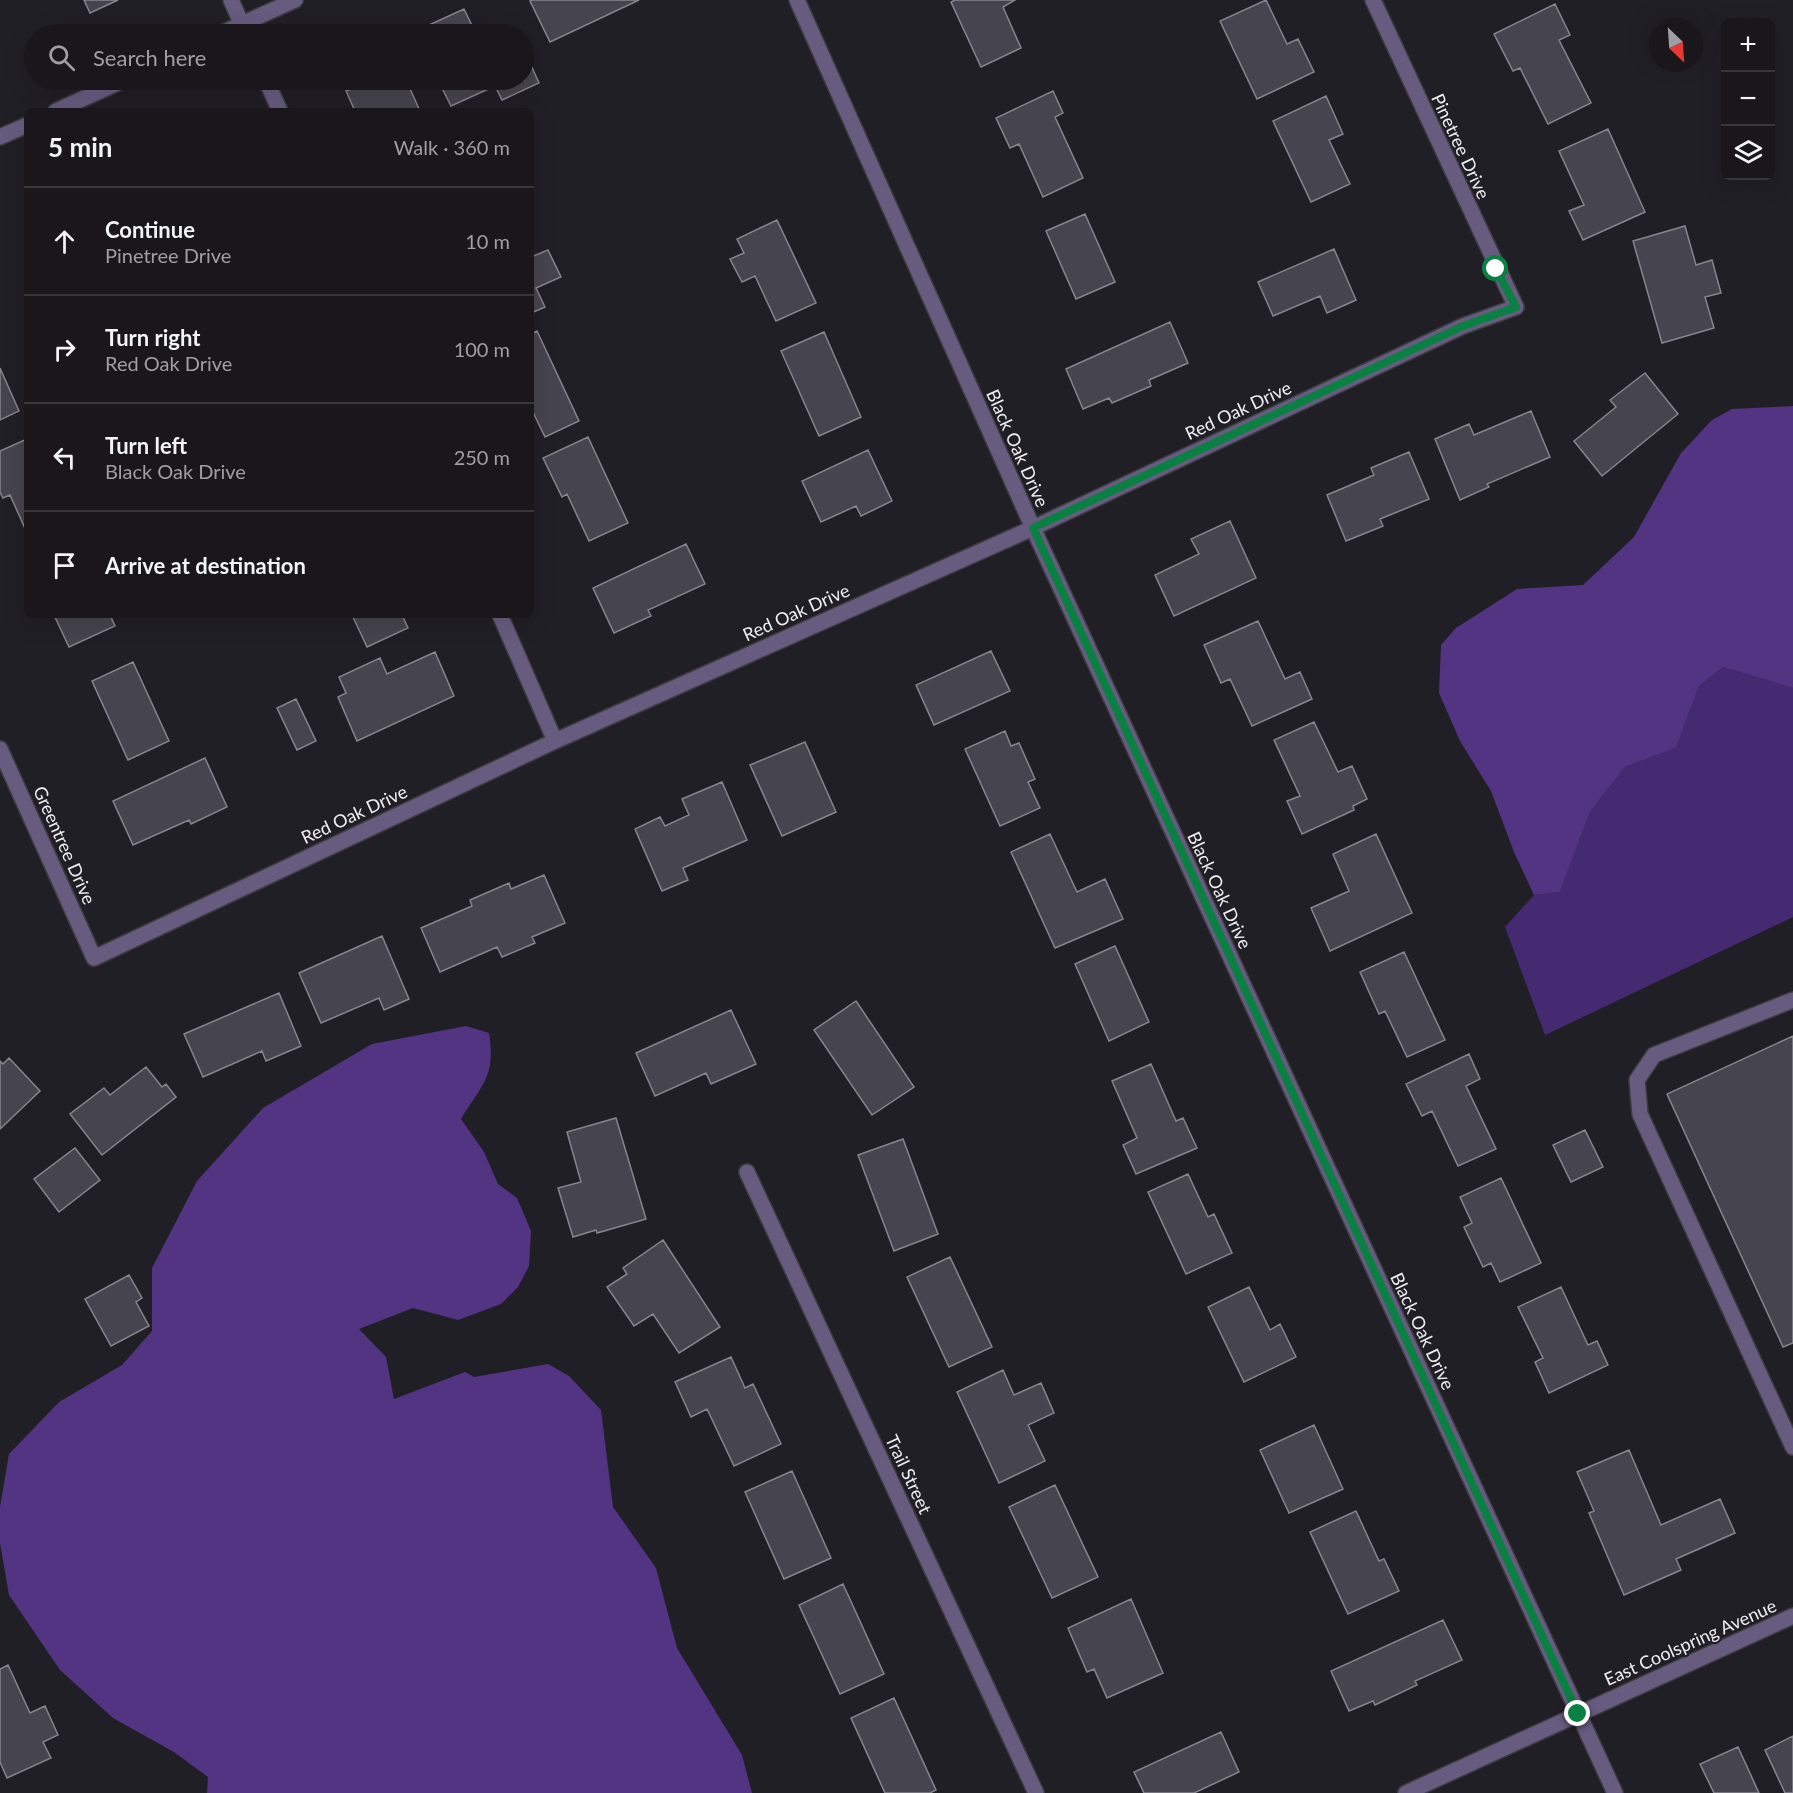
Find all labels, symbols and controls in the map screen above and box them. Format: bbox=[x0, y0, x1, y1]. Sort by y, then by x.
north arrow bbox=[1649, 18, 1703, 72]
map controls bbox=[1721, 18, 1775, 180]
button: + bbox=[1721, 18, 1775, 72]
search box bbox=[24, 24, 534, 90]
icon: search bbox=[45, 41, 78, 74]
text: Search here bbox=[93, 44, 206, 71]
button: − bbox=[1721, 72, 1775, 126]
street label: Pinetree Drive bbox=[1427, 90, 1495, 202]
button: layers bbox=[1721, 126, 1775, 180]
text: 5 min bbox=[48, 131, 112, 163]
text: Walk · 360 m bbox=[394, 135, 510, 159]
text: Continue bbox=[105, 216, 195, 243]
icon: ahead bbox=[48, 225, 81, 258]
text: 10 m bbox=[465, 229, 510, 253]
text: Pinetree Drive bbox=[105, 243, 231, 267]
route start bbox=[1482, 255, 1508, 281]
text: Turn right bbox=[105, 324, 200, 351]
icon: right bbox=[48, 333, 81, 366]
text: 100 m bbox=[454, 337, 510, 361]
text: Red Oak Drive bbox=[105, 351, 232, 375]
street label: Red Oak Drive bbox=[1181, 376, 1295, 444]
street label: Black Oak Drive bbox=[982, 386, 1054, 510]
text: Turn left bbox=[105, 432, 187, 459]
icon: left bbox=[48, 441, 81, 474]
text: 250 m bbox=[454, 445, 510, 469]
text: Black Oak Drive bbox=[105, 459, 246, 483]
icon: arrive bbox=[48, 549, 81, 582]
text: Arrive at destination bbox=[105, 552, 306, 579]
street label: Red Oak Drive bbox=[739, 579, 853, 645]
street label: Red Oak Drive bbox=[297, 780, 411, 848]
street label: Greentree Drive bbox=[29, 782, 101, 908]
street label: Black Oak Drive bbox=[1183, 828, 1257, 952]
street label: Black Oak Drive bbox=[1386, 1269, 1460, 1393]
street label: Trail Street bbox=[881, 1431, 937, 1517]
street label: East Coolspring Avenue bbox=[1600, 1594, 1780, 1690]
route end bbox=[1564, 1700, 1590, 1726]

